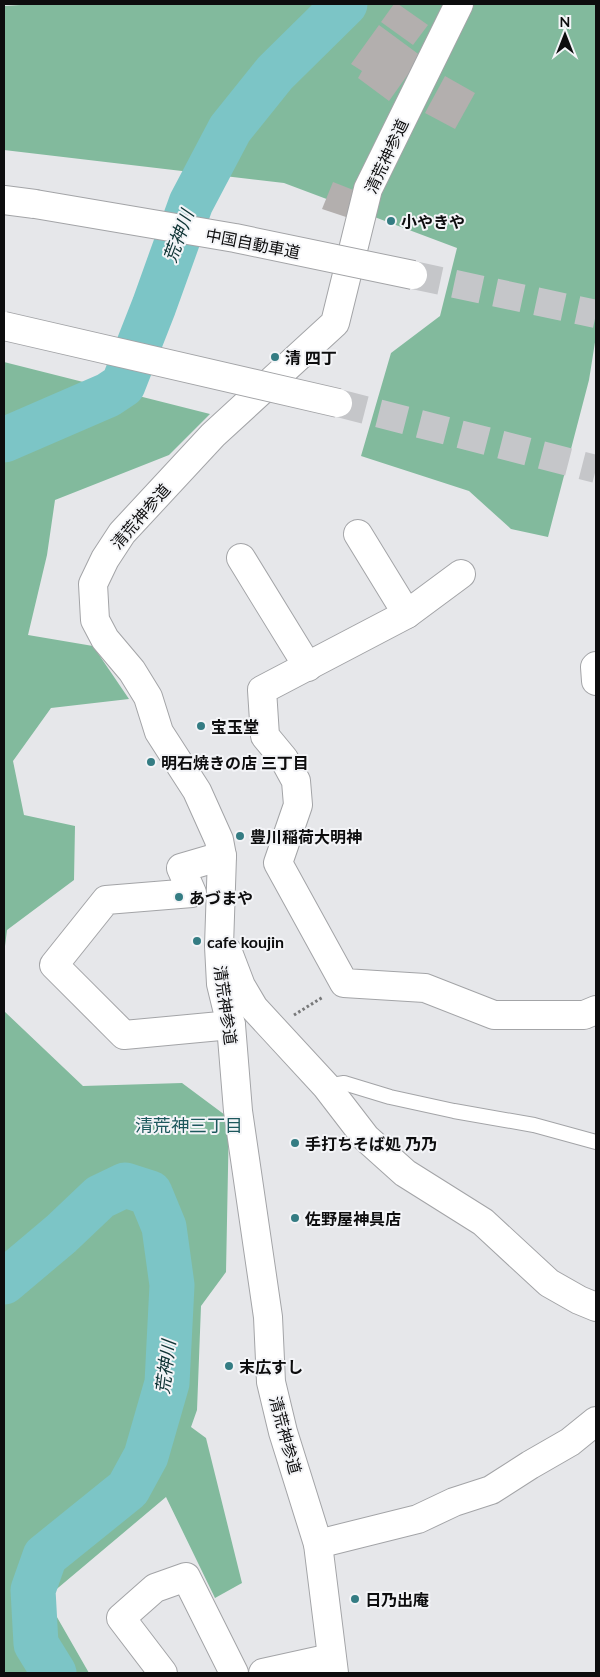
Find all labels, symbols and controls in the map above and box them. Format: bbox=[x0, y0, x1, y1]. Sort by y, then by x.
north arrow bbox=[540, 10, 590, 60]
text: N bbox=[560, 13, 570, 30]
street label: 清荒神参道 bbox=[360, 116, 412, 196]
water label: 荒神川 bbox=[158, 205, 198, 265]
place label: 小やきや bbox=[401, 212, 465, 231]
marker: 小やきや bbox=[385, 215, 397, 227]
street label: 中国自動車道 bbox=[204, 225, 302, 261]
place label: 清 四丁 bbox=[285, 348, 337, 367]
marker: 清 四丁 bbox=[269, 351, 281, 363]
street label: 清荒神参道 bbox=[107, 480, 173, 552]
place label: 宝玉堂 bbox=[211, 717, 259, 736]
marker: 宝玉堂 bbox=[195, 720, 207, 732]
place label: 明石焼きの店 三丁目 bbox=[161, 753, 309, 772]
marker: 明石焼きの店 三丁目 bbox=[145, 756, 157, 768]
place label: 豊川稲荷大明神 bbox=[250, 827, 362, 846]
marker: 豊川稲荷大明神 bbox=[234, 830, 246, 842]
place label: あづまや bbox=[189, 888, 253, 907]
marker: あづまや bbox=[173, 891, 185, 903]
place label: cafe koujin bbox=[207, 932, 284, 951]
marker: cafe koujin bbox=[191, 935, 203, 947]
street label: 清荒神参道 bbox=[211, 964, 241, 1046]
district label: 清荒神三丁目 bbox=[135, 1114, 243, 1136]
place label: 手打ちそば処 乃乃 bbox=[305, 1134, 437, 1153]
marker: 手打ちそば処 乃乃 bbox=[289, 1137, 301, 1149]
place label: 佐野屋神具店 bbox=[304, 1209, 401, 1228]
marker: 佐野屋神具店 bbox=[289, 1212, 301, 1224]
water label: 荒神川 bbox=[151, 1337, 179, 1395]
place label: 末広すし bbox=[239, 1357, 303, 1376]
marker: 末広すし bbox=[223, 1360, 235, 1372]
street label: 清荒神参道 bbox=[266, 1394, 306, 1476]
place label: 日乃出庵 bbox=[365, 1590, 429, 1609]
marker: 日乃出庵 bbox=[349, 1593, 361, 1605]

